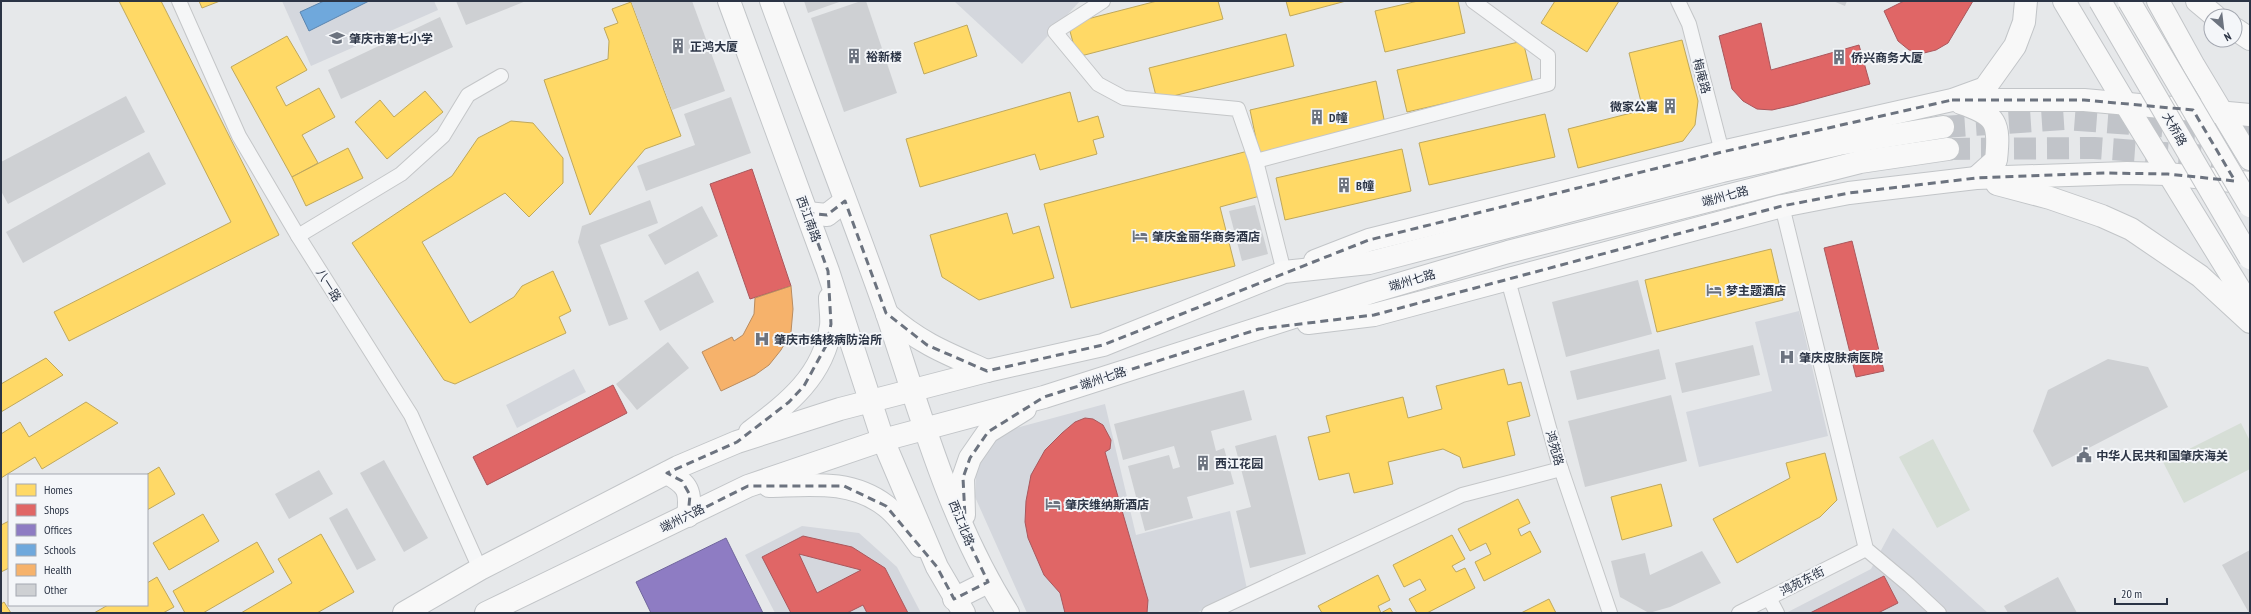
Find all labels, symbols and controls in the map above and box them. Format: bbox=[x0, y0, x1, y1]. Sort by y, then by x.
north arrow bbox=[2203, 8, 2243, 48]
school or university icon: 肇庆市第七小学 bbox=[328, 29, 346, 47]
text: N bbox=[2222, 29, 2234, 44]
place label: 肇庆市第七小学 bbox=[349, 31, 433, 46]
building icon: 正鸿大厦 bbox=[669, 37, 687, 55]
place label: 正鸿大厦 bbox=[690, 39, 738, 54]
building icon: 裕新楼 bbox=[845, 47, 863, 65]
building icon: 侨兴商务大厦 bbox=[1830, 48, 1848, 66]
place label: 裕新楼 bbox=[866, 49, 902, 64]
place label: 侨兴商务大厦 bbox=[1851, 50, 1923, 65]
street label: 梅庵路 bbox=[1690, 57, 1714, 95]
building icon: 微家公寓 bbox=[1661, 97, 1679, 115]
place label: 微家公寓 bbox=[1610, 99, 1658, 114]
building icon: D幢 bbox=[1308, 108, 1326, 126]
place label: D幢 bbox=[1329, 110, 1347, 125]
street label: 大桥路 bbox=[2160, 110, 2190, 148]
building icon: B幢 bbox=[1335, 176, 1353, 194]
place label: B幢 bbox=[1356, 178, 1374, 193]
street label: 端州七路 bbox=[1700, 183, 1750, 209]
street label: 西江南路 bbox=[794, 194, 824, 244]
hotel icon: 肇庆金丽华商务酒店 bbox=[1131, 227, 1149, 245]
place label: 肇庆金丽华商务酒店 bbox=[1152, 229, 1260, 244]
street label: 八一路 bbox=[313, 266, 345, 304]
street label: 端州七路 bbox=[1387, 266, 1437, 294]
hotel icon: 梦主题酒店 bbox=[1705, 281, 1723, 299]
place label: 梦主题酒店 bbox=[1726, 283, 1786, 298]
hospital icon: 肇庆市结核病防治所 bbox=[753, 330, 771, 348]
place label: 肇庆市结核病防治所 bbox=[774, 332, 882, 347]
hospital icon: 肇庆皮肤病医院 bbox=[1778, 348, 1796, 366]
place label: 肇庆皮肤病医院 bbox=[1799, 350, 1883, 365]
street label: 端州七路 bbox=[1078, 363, 1128, 393]
street label: 鸿苑路 bbox=[1543, 429, 1567, 467]
public building icon: 中华人民共和国肇庆海关 bbox=[2075, 446, 2093, 464]
place label: 中华人民共和国肇庆海关 bbox=[2096, 448, 2228, 463]
building icon: 西江花园 bbox=[1194, 454, 1212, 472]
place label: 西江花园 bbox=[1215, 456, 1263, 471]
legend bbox=[8, 474, 148, 606]
text: Homes bbox=[44, 482, 72, 497]
hotel icon: 肇庆维纳斯酒店 bbox=[1044, 495, 1062, 513]
place label: 肇庆维纳斯酒店 bbox=[1065, 497, 1149, 512]
street label: 西江北路 bbox=[946, 498, 978, 548]
street label: 端州六路 bbox=[657, 501, 707, 535]
text: Shops bbox=[44, 502, 69, 517]
text: Offices bbox=[44, 522, 72, 537]
text: Schools bbox=[44, 542, 76, 557]
text: Health bbox=[44, 562, 72, 577]
street label: 鸿苑东街 bbox=[1777, 563, 1827, 599]
scale bar bbox=[2115, 580, 2167, 606]
text: Other bbox=[44, 582, 68, 597]
text: 20 m bbox=[2121, 586, 2142, 601]

